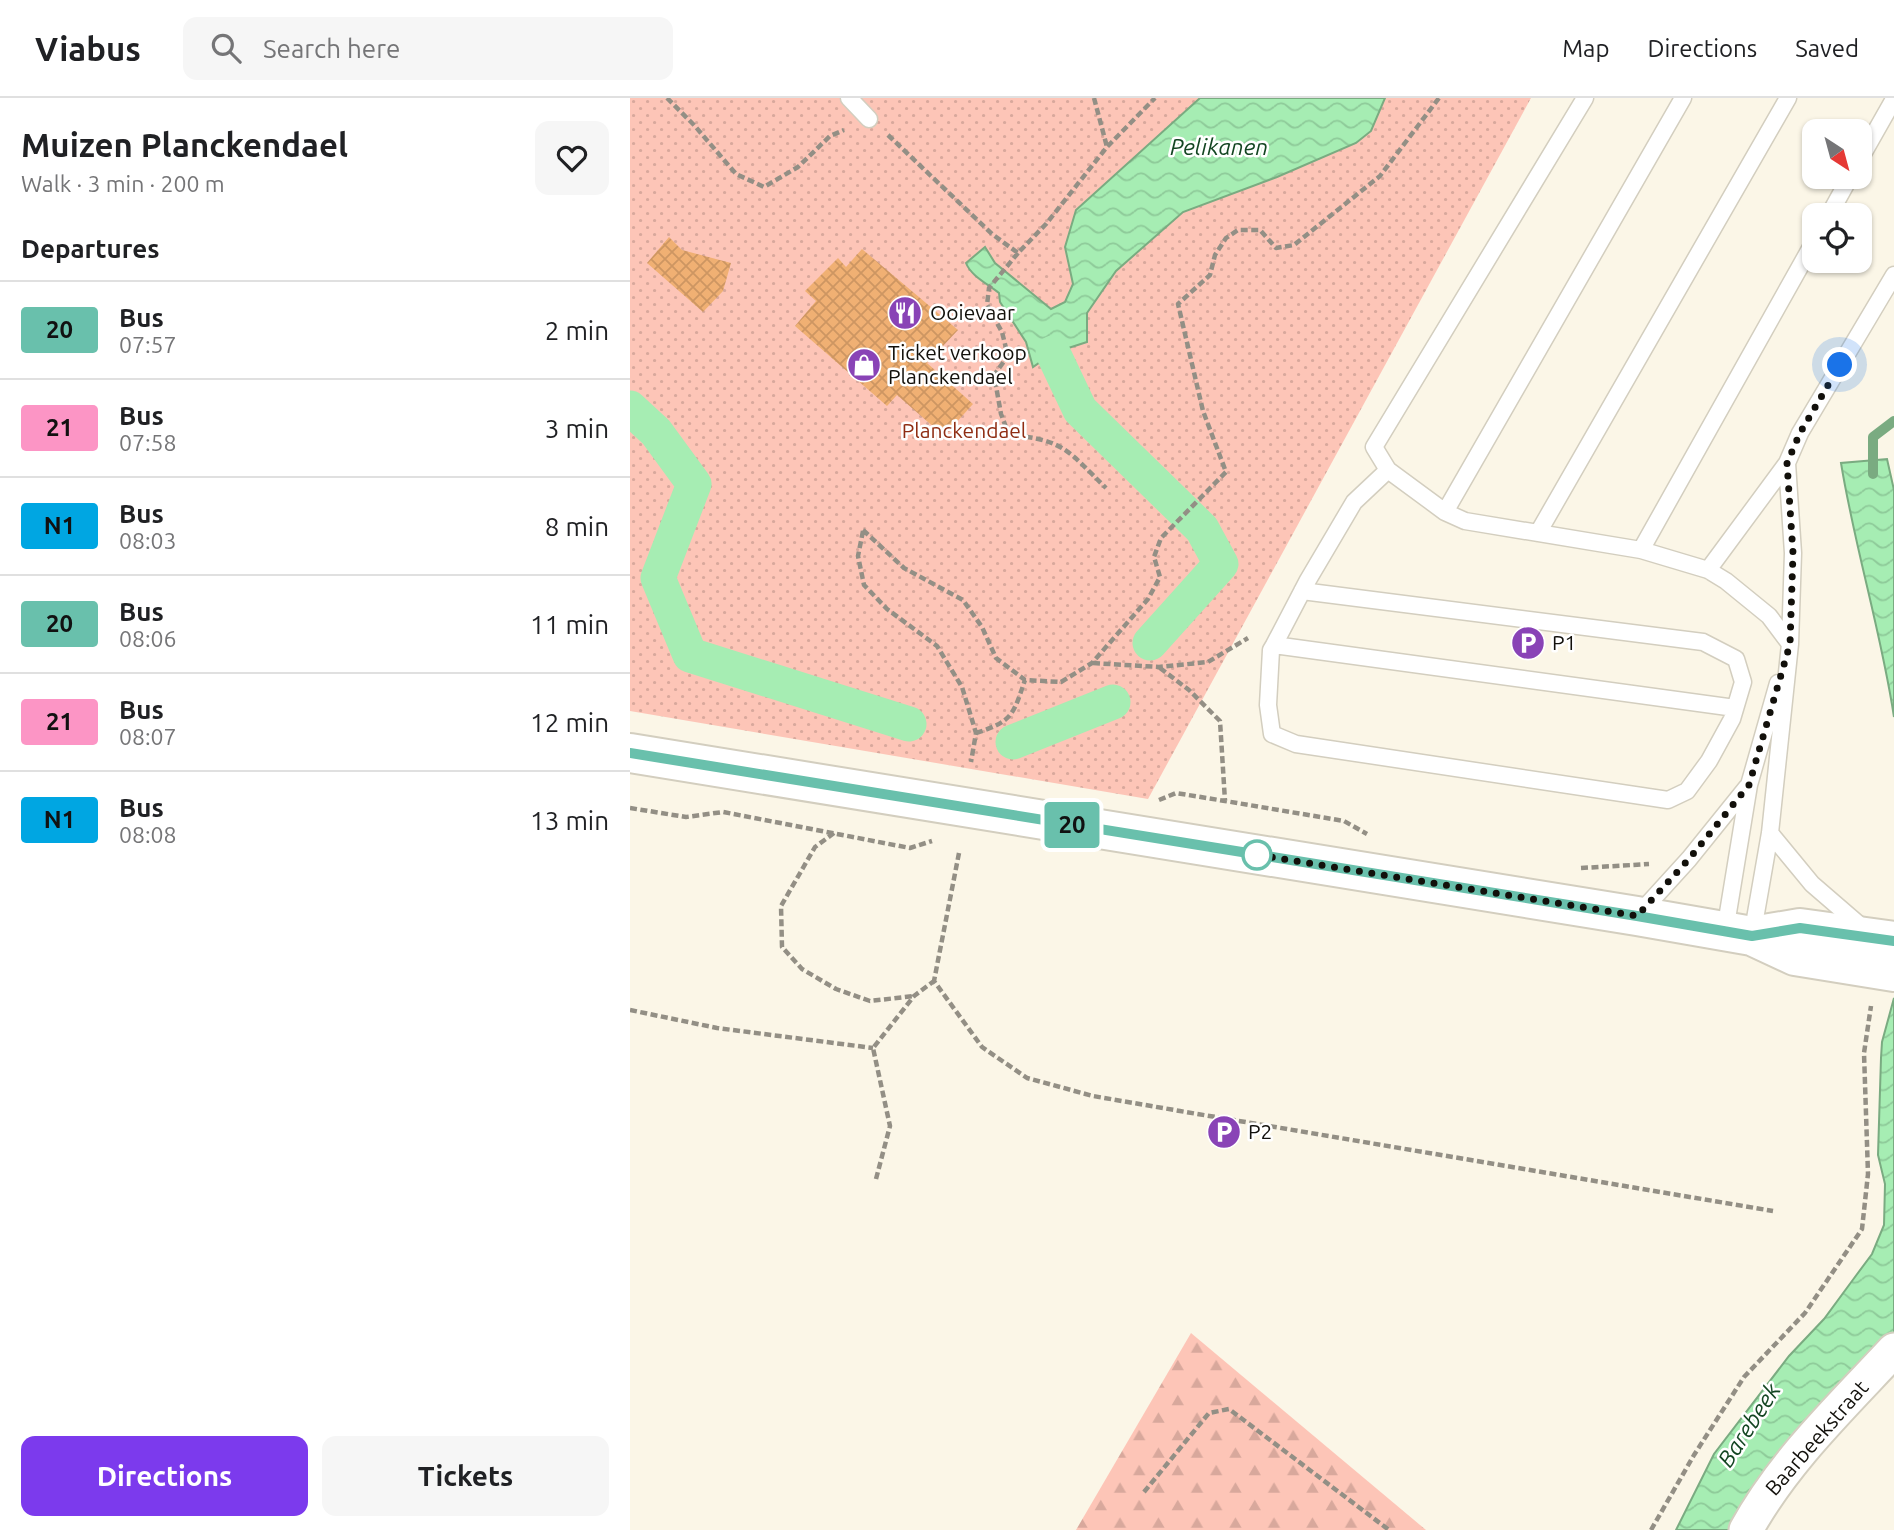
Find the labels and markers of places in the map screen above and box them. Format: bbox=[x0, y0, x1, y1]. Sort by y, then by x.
restaurant icon: Ooievaar bbox=[886, 294, 924, 332]
place label: Ooievaar bbox=[930, 300, 1015, 324]
place label: Ticket verkoop Planckendael bbox=[888, 340, 1027, 388]
shop icon: Ticket verkoop Planckendael bbox=[845, 346, 883, 384]
parking icon: P1 bbox=[1509, 624, 1547, 662]
place label: P1 bbox=[1552, 630, 1576, 654]
unlabelled marker bbox=[1242, 840, 1272, 870]
parking icon: P2 bbox=[1205, 1113, 1243, 1151]
place label: P2 bbox=[1248, 1119, 1272, 1143]

